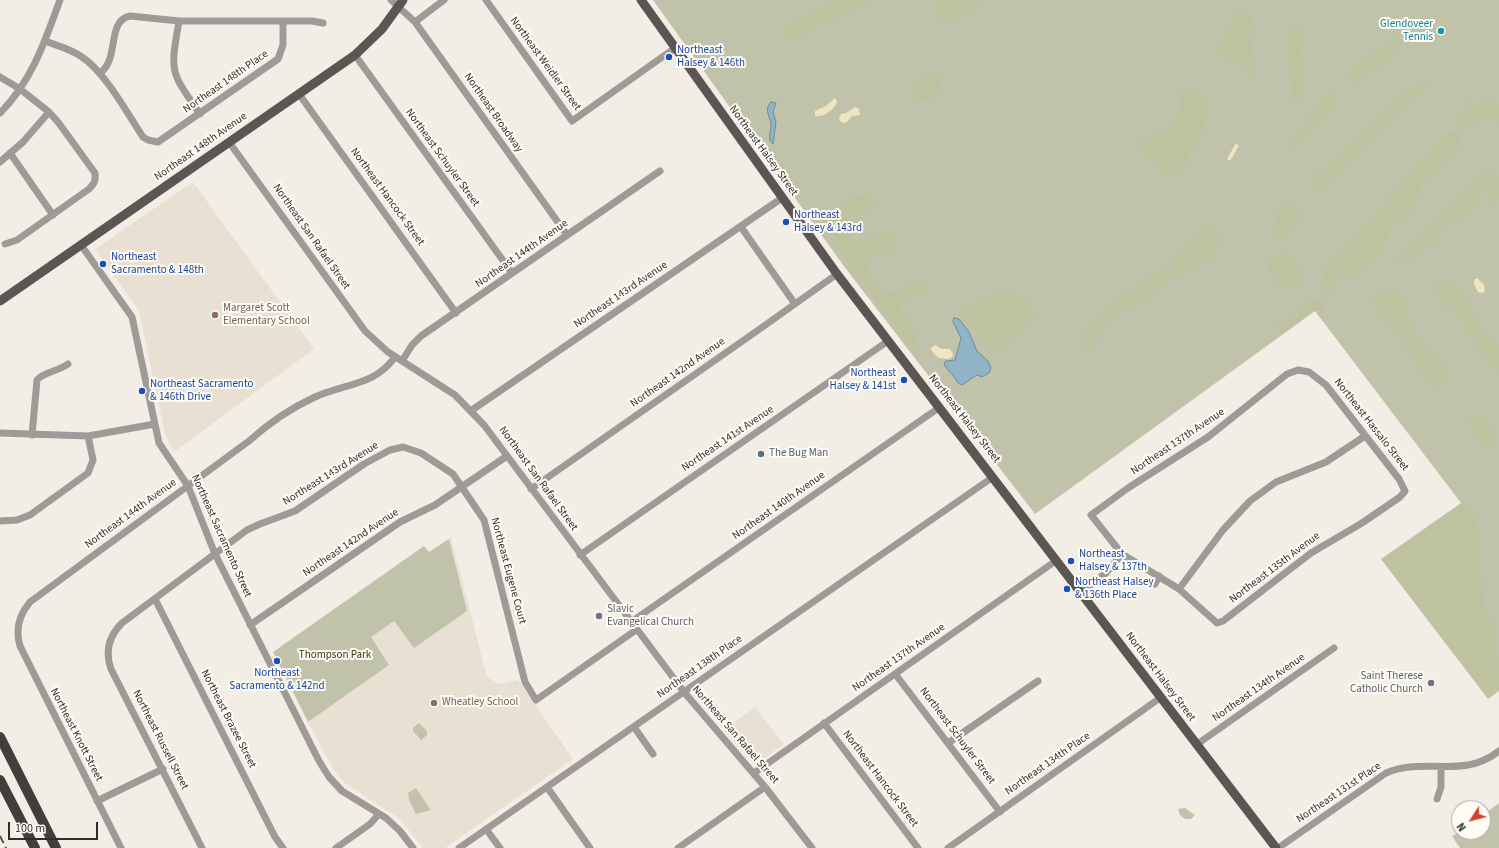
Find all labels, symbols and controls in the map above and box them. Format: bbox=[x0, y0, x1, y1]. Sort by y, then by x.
street label: Northeast Weidler Street bbox=[507, 15, 583, 113]
place label: Glendoveer Tennis bbox=[1380, 18, 1433, 44]
marker: Glendoveer Tennis bbox=[1436, 26, 1446, 36]
place label: Northeast Halsey & 146th bbox=[677, 44, 745, 70]
street label: Northeast 148th Place bbox=[181, 48, 271, 116]
marker: Northeast Halsey & 146th bbox=[664, 52, 674, 62]
street label: Northeast Broadway bbox=[461, 71, 525, 155]
street label: Northeast Halsey Street bbox=[726, 103, 800, 199]
street label: Northeast Schuyler Street bbox=[402, 107, 482, 209]
street label: Northeast 148th Avenue bbox=[152, 110, 250, 184]
street label: Northeast Hancock Street bbox=[347, 146, 427, 248]
street label: Northeast San Rafael Street bbox=[270, 182, 352, 292]
place label: Northeast Halsey & 143rd bbox=[794, 209, 862, 235]
street label: Northeast 144th Avenue bbox=[473, 217, 571, 291]
marker: Northeast Halsey & 143rd bbox=[781, 217, 791, 227]
place label: Northeast Sacramento & 148th bbox=[111, 251, 204, 277]
marker: Northeast Sacramento & 148th bbox=[98, 259, 108, 269]
street label: Northeast 143rd Avenue bbox=[572, 259, 670, 331]
place label: Margaret Scott Elementary School bbox=[223, 302, 310, 328]
marker: Margaret Scott Elementary School bbox=[210, 310, 220, 320]
street label: Northeast 142nd Avenue bbox=[628, 335, 728, 411]
place label: Northeast Halsey & 141st bbox=[830, 367, 896, 393]
street label: Northeast Halsey Street bbox=[925, 372, 1003, 466]
marker: Northeast Halsey & 141st bbox=[899, 375, 909, 385]
street label: Northeast Hassalo Street bbox=[1331, 376, 1411, 474]
place label: Northeast Sacramento & 146th Drive bbox=[150, 378, 253, 404]
marker: Northeast Sacramento & 146th Drive bbox=[137, 386, 147, 396]
street label: Northeast 141st Avenue bbox=[679, 403, 777, 475]
street label: Northeast 137th Avenue bbox=[1129, 406, 1227, 478]
street label: Northeast San Rafael Street bbox=[496, 424, 580, 534]
street label: Northeast 143rd Avenue bbox=[281, 439, 381, 509]
place label: The Bug Man bbox=[769, 447, 828, 461]
marker: The Bug Man bbox=[756, 449, 766, 459]
street label: Northeast 140th Avenue bbox=[730, 469, 828, 543]
street label: Northeast Sacramento Street bbox=[188, 472, 254, 600]
street label: Northeast 144th Avenue bbox=[83, 476, 179, 552]
street label: Northeast 142nd Avenue bbox=[301, 506, 401, 580]
street label: Northeast Eugene Court bbox=[487, 516, 529, 626]
street label: Northeast 135th Avenue bbox=[1227, 530, 1323, 606]
place label: Northeast Halsey & 137th bbox=[1079, 548, 1147, 574]
marker: Northeast Halsey & 137th bbox=[1066, 556, 1076, 566]
place label: Northeast Halsey & 136th Place bbox=[1075, 576, 1154, 602]
marker: Northeast Halsey & 136th Place bbox=[1062, 584, 1072, 594]
place label: Slavic Evangelical Church bbox=[607, 603, 694, 629]
marker: Slavic Evangelical Church bbox=[594, 611, 604, 621]
street label: Northeast 137th Avenue bbox=[850, 621, 948, 695]
street label: Northeast Halsey Street bbox=[1122, 630, 1198, 724]
street label: Northeast 138th Place bbox=[655, 633, 745, 701]
park label: Thompson Park bbox=[299, 649, 371, 663]
street label: Northeast 134th Avenue bbox=[1210, 651, 1308, 725]
marker: Northeast Sacramento & 142nd bbox=[272, 656, 282, 666]
place label: Northeast Sacramento & 142nd bbox=[229, 667, 325, 693]
street label: Northeast Brazee Street bbox=[197, 668, 259, 770]
place label: Saint Therese Catholic Church bbox=[1350, 670, 1423, 696]
marker: Saint Therese Catholic Church bbox=[1426, 678, 1436, 688]
street label: Northeast San Rafael Street bbox=[689, 683, 781, 787]
street label: Northeast Schuyler Street bbox=[916, 685, 998, 787]
street label: Northeast Knott Street bbox=[47, 686, 105, 784]
street label: Northeast Russell Street bbox=[129, 688, 191, 792]
place label: Wheatley School bbox=[442, 696, 518, 710]
marker: Wheatley School bbox=[429, 698, 439, 708]
street label: Northeast Hancock Street bbox=[839, 728, 921, 830]
street label: Northeast 134th Place bbox=[1003, 730, 1093, 798]
street label: Northeast 131st Place bbox=[1294, 760, 1384, 826]
north arrow bbox=[1451, 800, 1491, 840]
scale bar bbox=[10, 814, 100, 840]
text: N bbox=[1453, 819, 1470, 834]
text: 100 m bbox=[15, 820, 45, 837]

